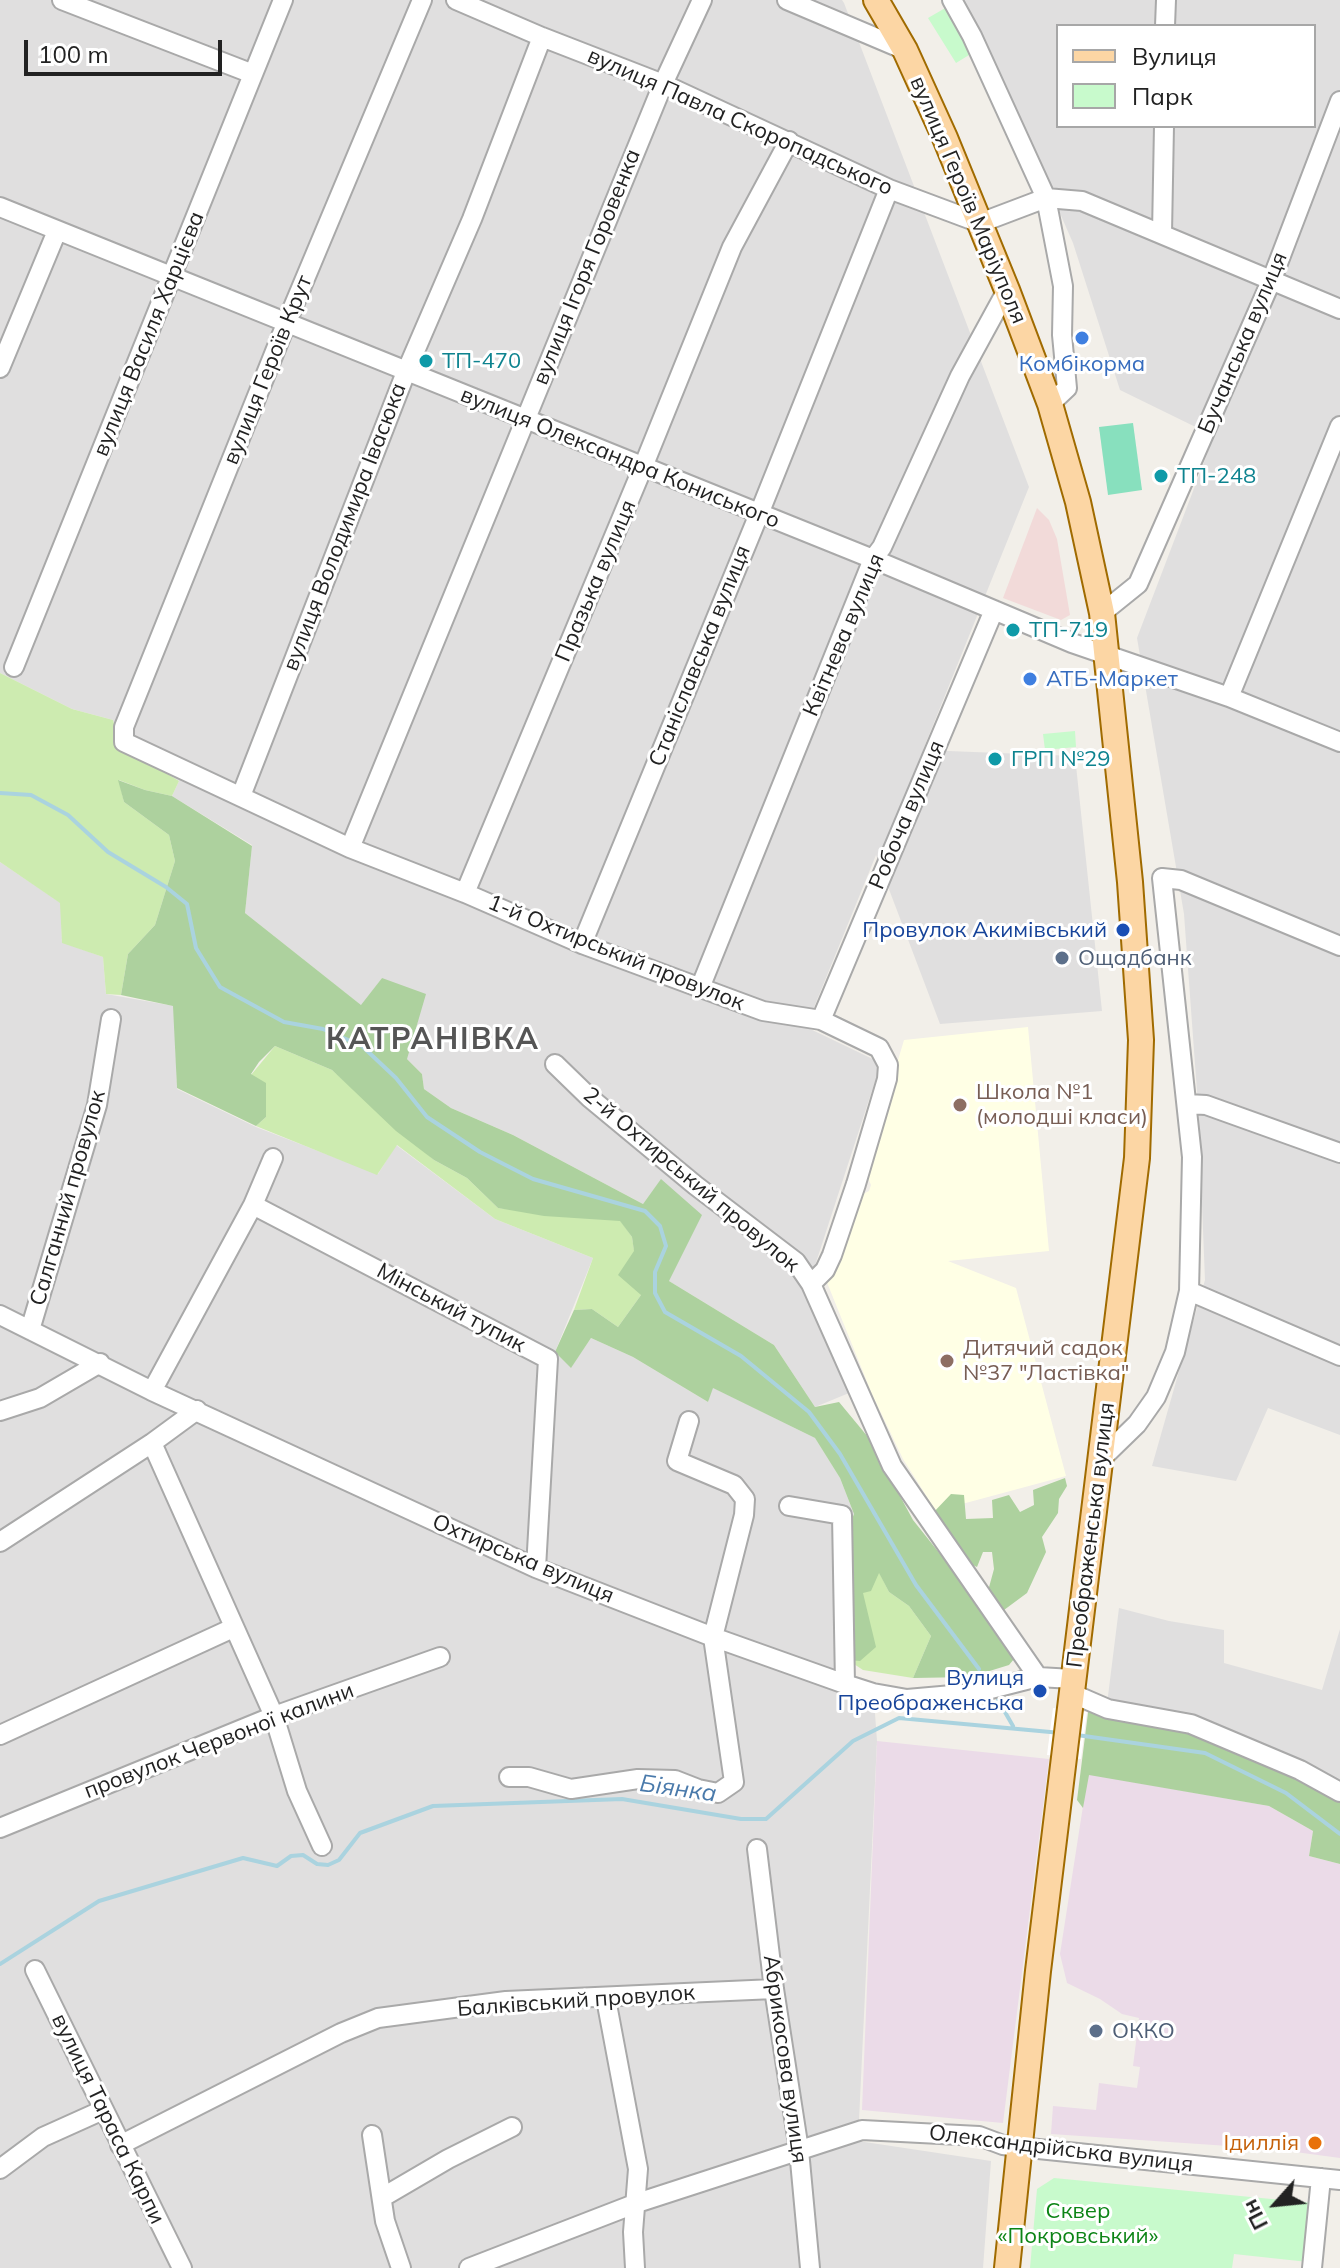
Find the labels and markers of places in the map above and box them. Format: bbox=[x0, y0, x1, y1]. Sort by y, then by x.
marker: Комбікорма bbox=[1073, 329, 1091, 347]
place label: ТП-470 bbox=[442, 348, 521, 374]
place label: Комбікорма bbox=[1019, 351, 1145, 377]
marker: ТП-470 bbox=[417, 352, 435, 370]
place label: ТП-248 bbox=[1177, 463, 1256, 489]
marker: ТП-248 bbox=[1152, 467, 1170, 485]
place label: ТП-719 bbox=[1029, 617, 1108, 643]
marker: ТП-719 bbox=[1004, 621, 1022, 639]
place label: АТБ-Маркет bbox=[1046, 666, 1178, 692]
marker: АТБ-Маркет bbox=[1021, 670, 1039, 688]
place label: ГРП №29 bbox=[1011, 746, 1110, 772]
marker: ГРП №29 bbox=[986, 750, 1004, 768]
place label: Провулок Акимівський bbox=[862, 917, 1107, 943]
marker: Провулок Акимівський bbox=[1114, 921, 1132, 939]
place label: Ощадбанк bbox=[1078, 945, 1192, 971]
marker: Ощадбанк bbox=[1053, 949, 1071, 967]
place label: Школа №1 (молодші класи) bbox=[976, 1079, 1148, 1130]
marker: Школа №1 (молодші класи) bbox=[951, 1096, 969, 1114]
place label: Дитячий садок №37 "Ластівка" bbox=[963, 1335, 1129, 1386]
marker: Дитячий садок №37 "Ластівка" bbox=[938, 1352, 956, 1370]
place label: Вулиця Преображенська bbox=[838, 1665, 1024, 1716]
marker: Вулиця Преображенська bbox=[1031, 1682, 1049, 1700]
place label: ОККО bbox=[1112, 2018, 1175, 2044]
marker: ОККО bbox=[1087, 2022, 1105, 2040]
place label: Ідиллія bbox=[1223, 2130, 1299, 2156]
marker: Ідиллія bbox=[1306, 2134, 1324, 2152]

